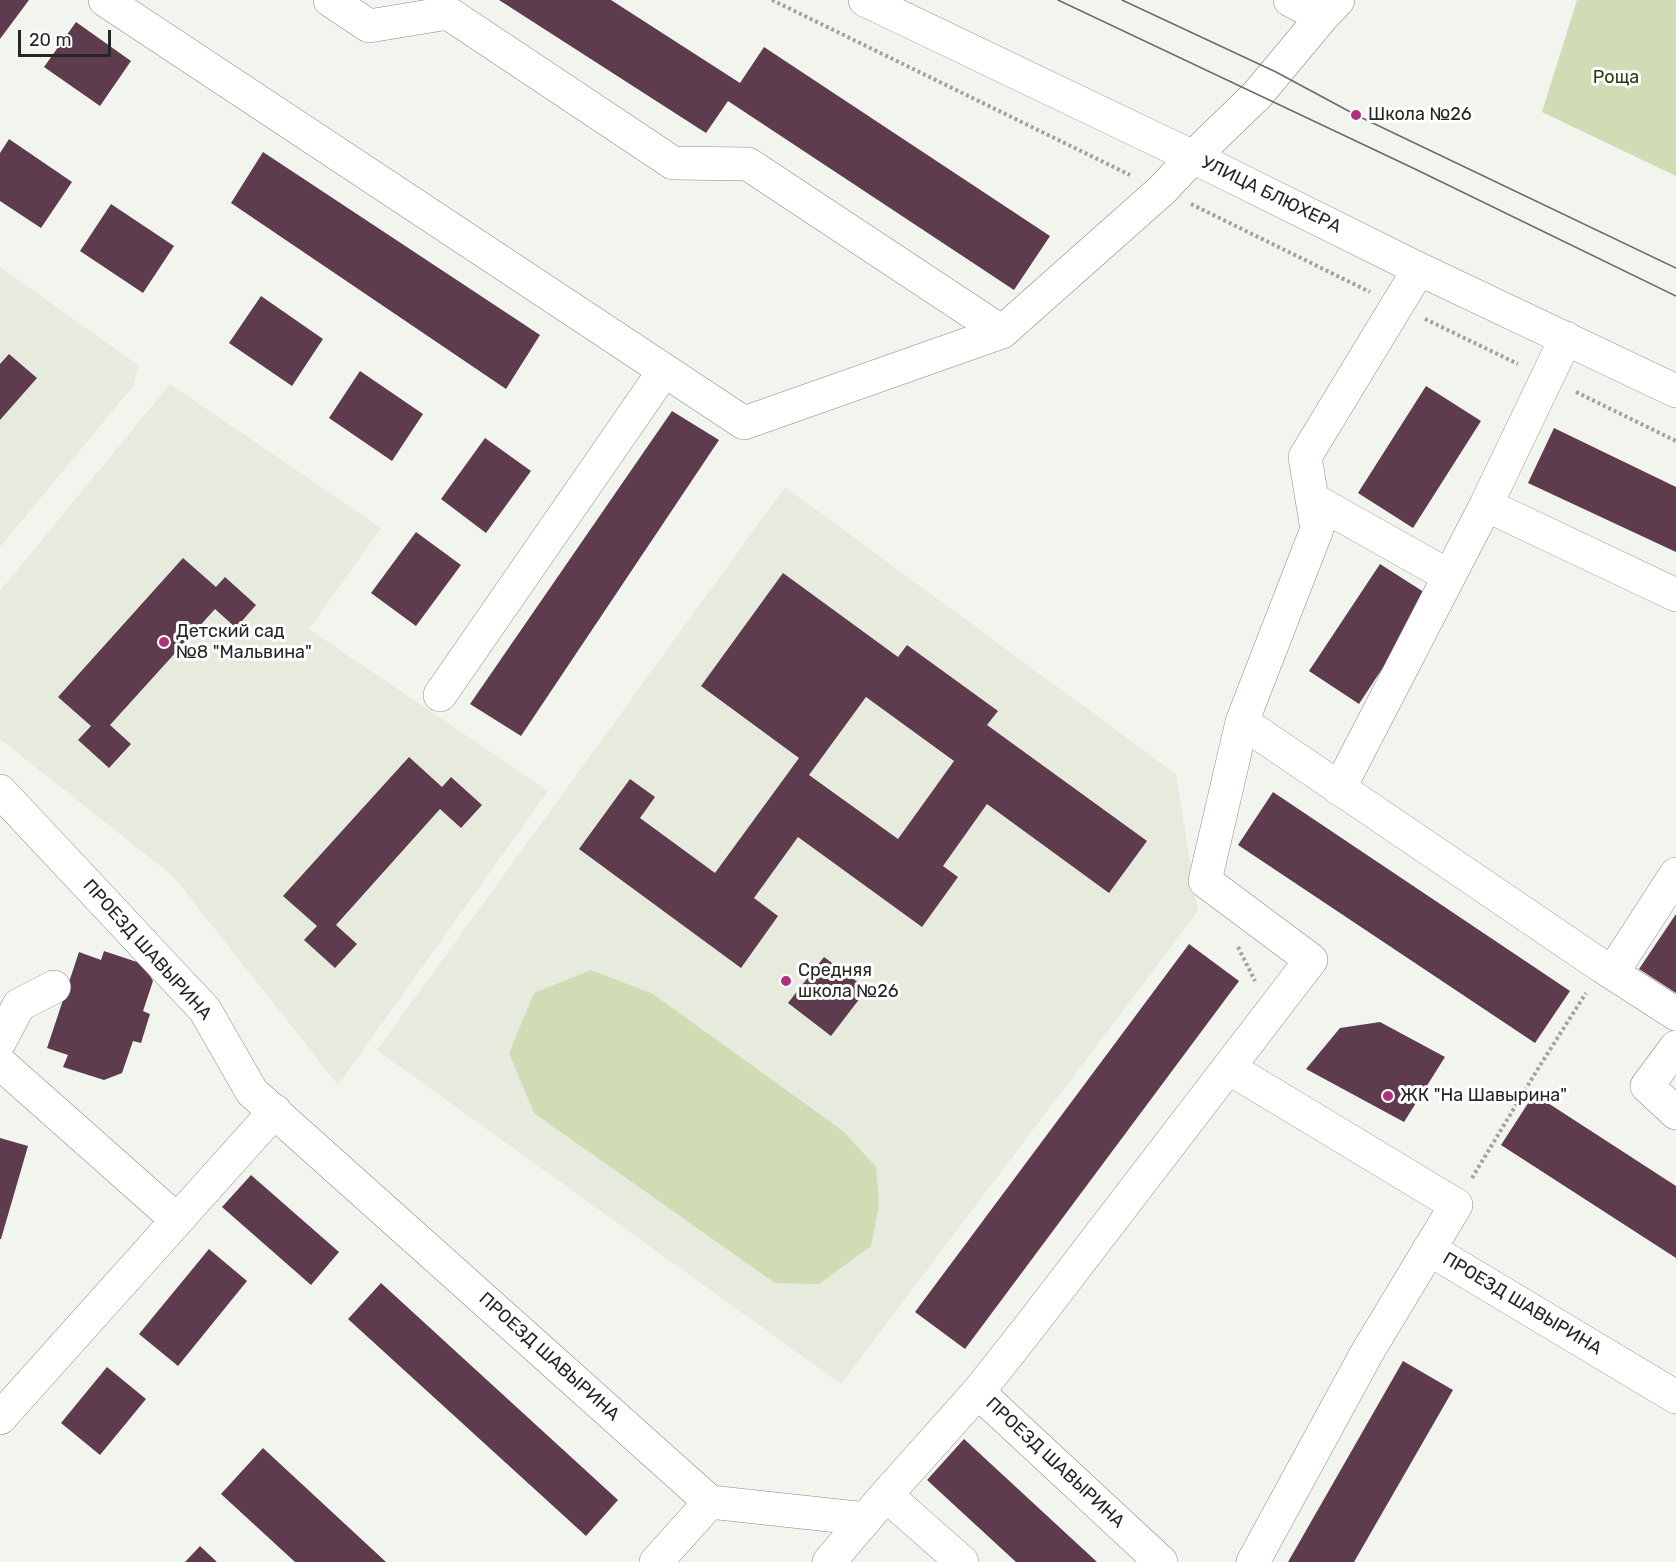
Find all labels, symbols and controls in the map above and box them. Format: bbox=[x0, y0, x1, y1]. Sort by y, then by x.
scale bar bbox=[21, 18, 114, 56]
text: 20 m bbox=[29, 29, 71, 51]
park label: Роща bbox=[1593, 67, 1639, 89]
place label: Школа №26 bbox=[1368, 104, 1472, 126]
marker: Школа №26 bbox=[1349, 108, 1363, 122]
street label: УЛИЦА БЛЮХЕРА bbox=[1198, 152, 1344, 238]
place label: Детский сад №8 "Мальвина" bbox=[176, 621, 312, 664]
marker: Детский сад №8 "Мальвина" bbox=[157, 635, 171, 649]
street label: ПРОЕЗД ШАВЫРИНА bbox=[78, 875, 216, 1025]
place label: Средняя школа №26 bbox=[798, 960, 899, 1002]
marker: Средняя школа №26 bbox=[779, 974, 793, 988]
place label: ЖК "На Шавырина" bbox=[1400, 1085, 1567, 1107]
marker: ЖК "На Шавырина" bbox=[1381, 1089, 1395, 1103]
street label: ПРОЕЗД ШАВЫРИНА bbox=[1439, 1248, 1605, 1360]
street label: ПРОЕЗД ШАВЫРИНА bbox=[474, 1288, 624, 1426]
street label: ПРОЕЗД ШАВЫРИНА bbox=[981, 1393, 1129, 1533]

